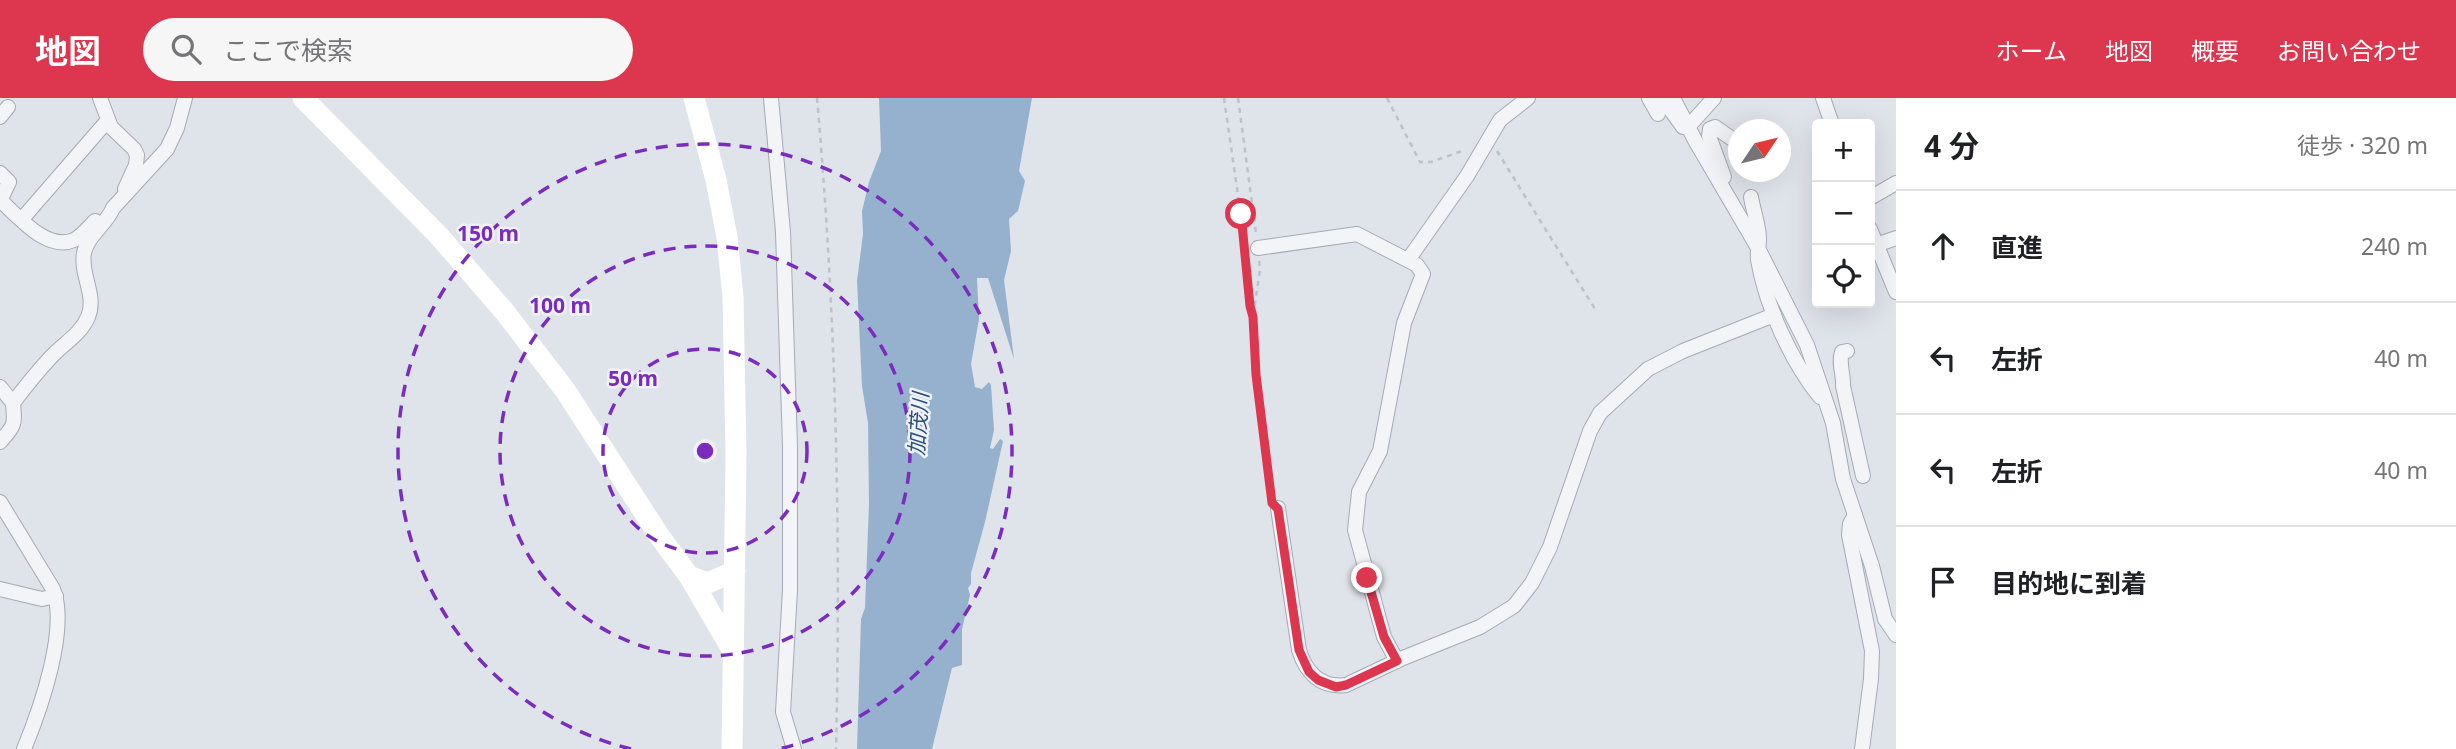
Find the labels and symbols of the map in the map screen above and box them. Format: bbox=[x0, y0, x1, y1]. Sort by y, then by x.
north arrow bbox=[1728, 119, 1791, 182]
route start bbox=[1225, 198, 1256, 229]
text: 150 m bbox=[457, 219, 519, 247]
text: 100 m bbox=[529, 291, 591, 319]
text: 50 m bbox=[608, 364, 658, 392]
water label: 加茂川 bbox=[902, 390, 934, 456]
centre of rings bbox=[693, 439, 717, 463]
route end bbox=[1351, 562, 1382, 593]

